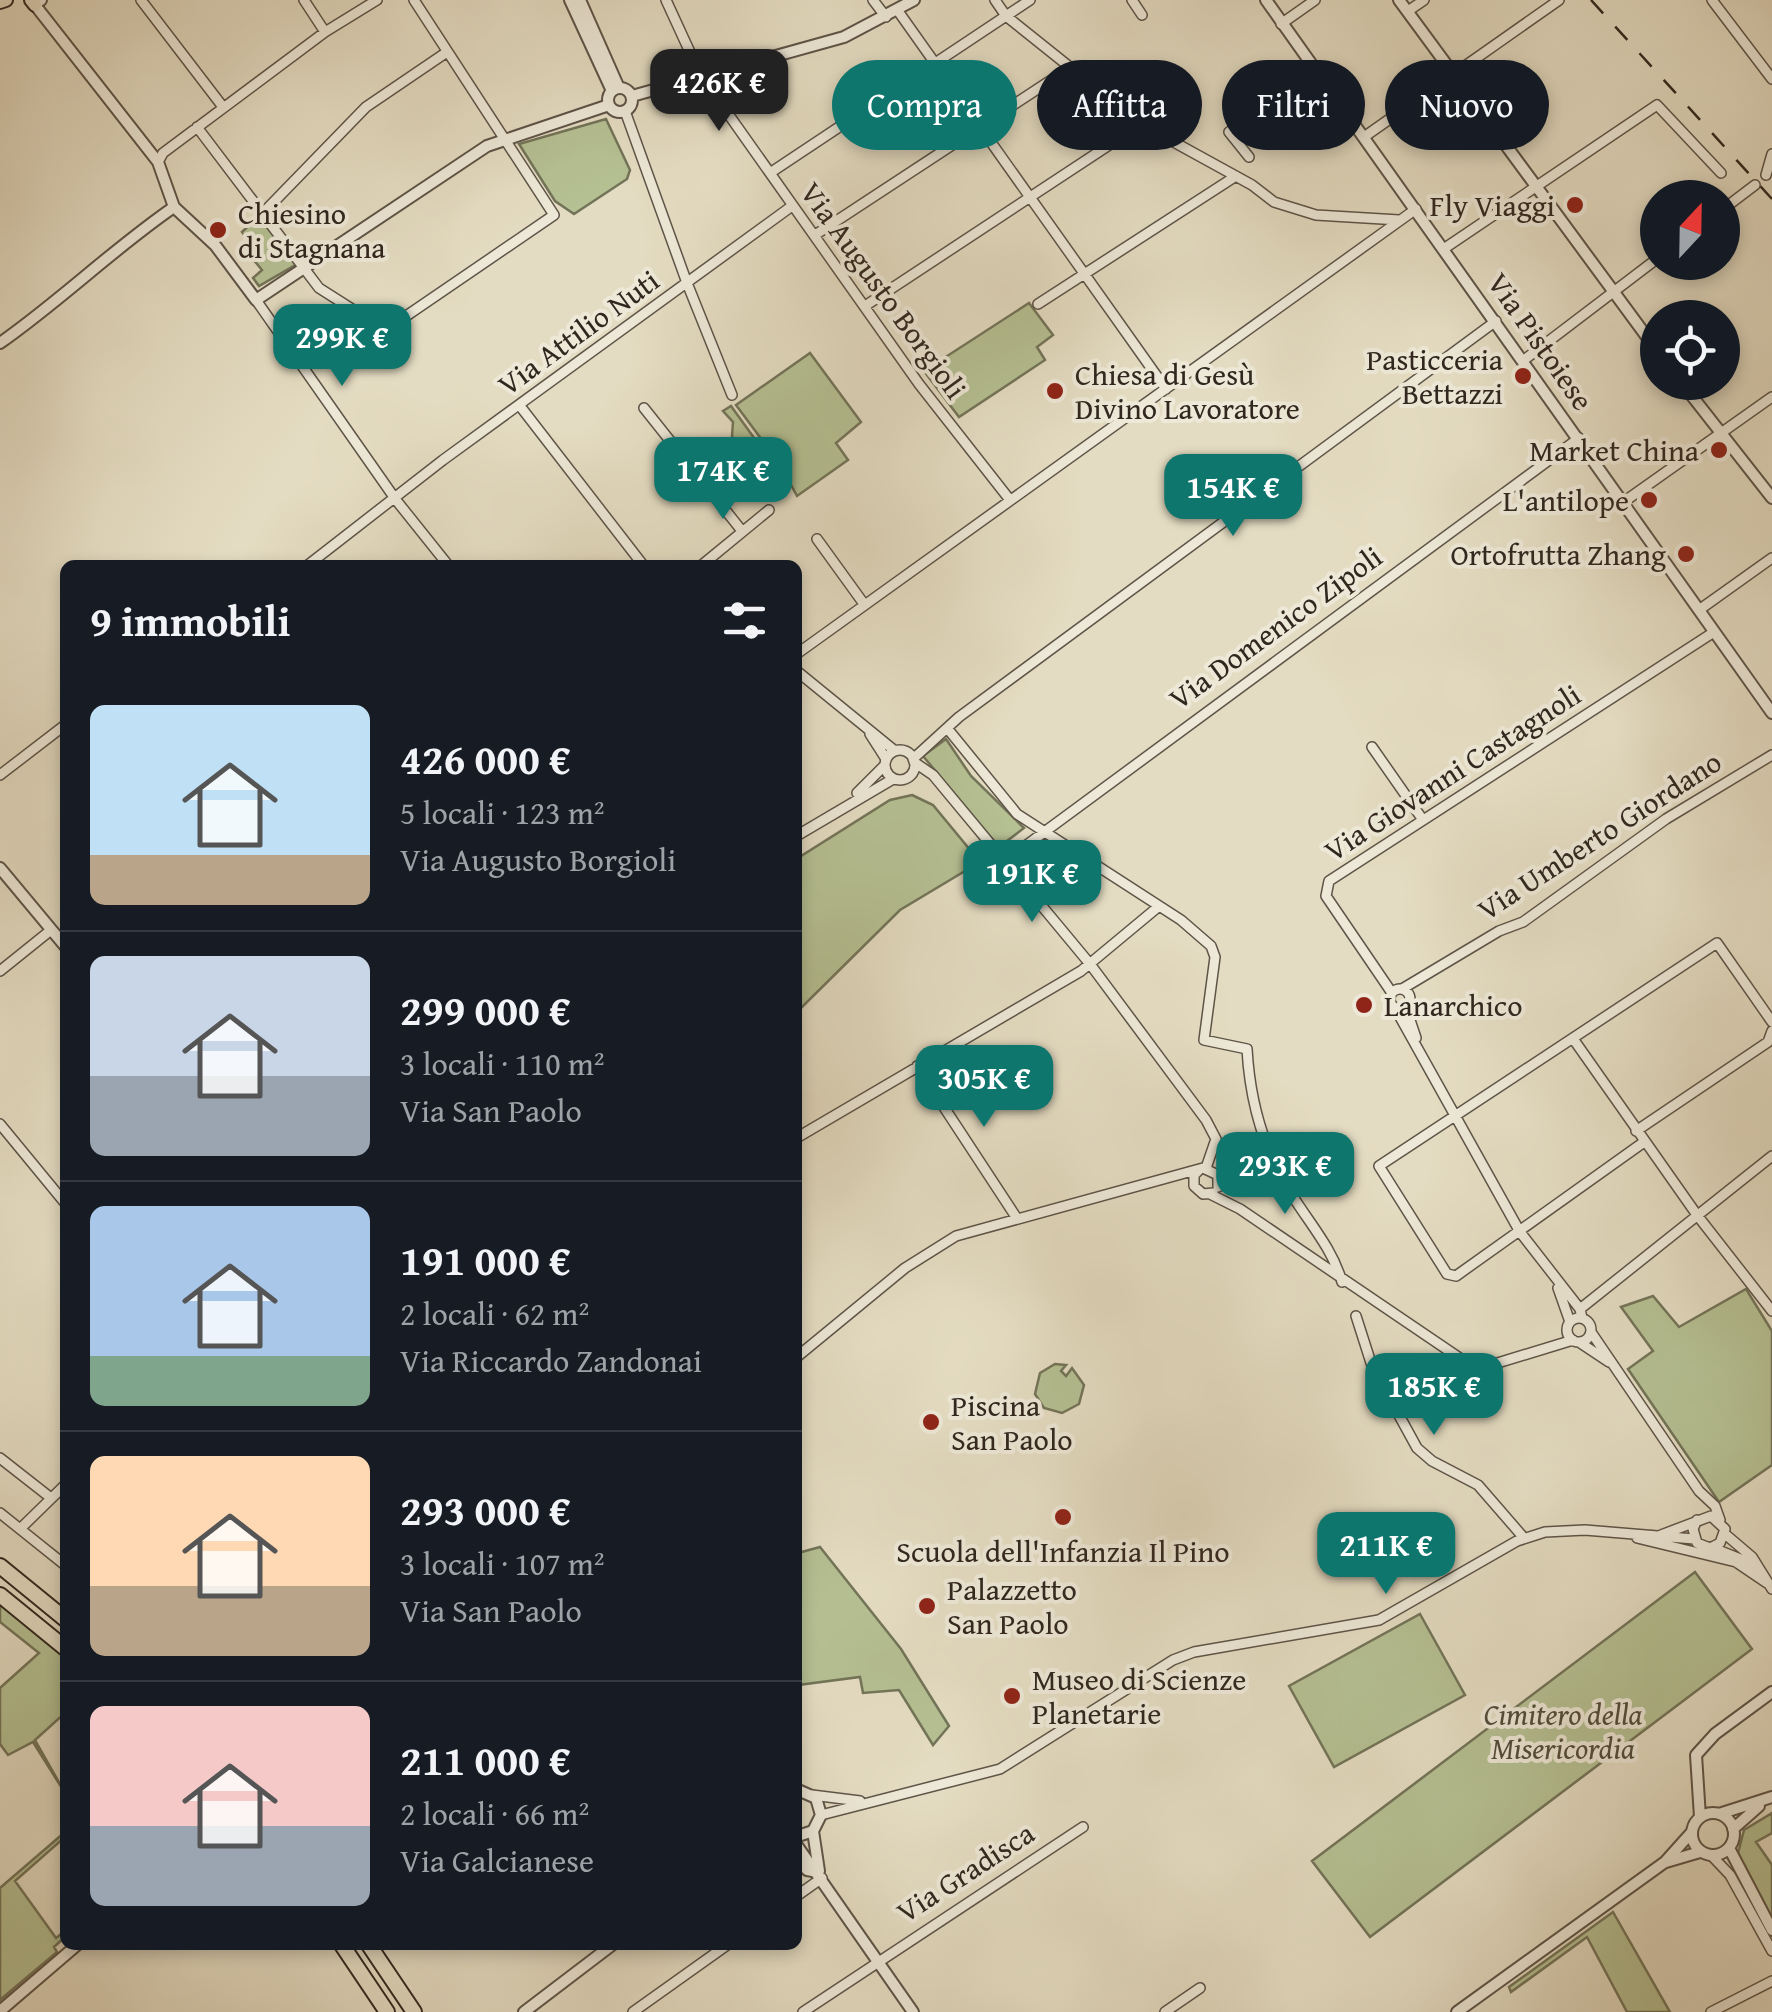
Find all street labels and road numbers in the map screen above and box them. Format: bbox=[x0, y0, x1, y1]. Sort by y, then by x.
street label: Via Augusto Borgioli bbox=[790, 172, 978, 408]
street label: Via Attilio Nuti bbox=[488, 258, 668, 406]
street label: Via Pistoiese bbox=[1477, 263, 1605, 419]
street label: Via Domenico Zipoli bbox=[1159, 535, 1391, 719]
street label: Via Giovanni Castagnoli bbox=[1315, 672, 1589, 872]
street label: Via Umberto Giordano bbox=[1468, 739, 1730, 931]
street label: Via Gradisca bbox=[887, 1811, 1043, 1933]

